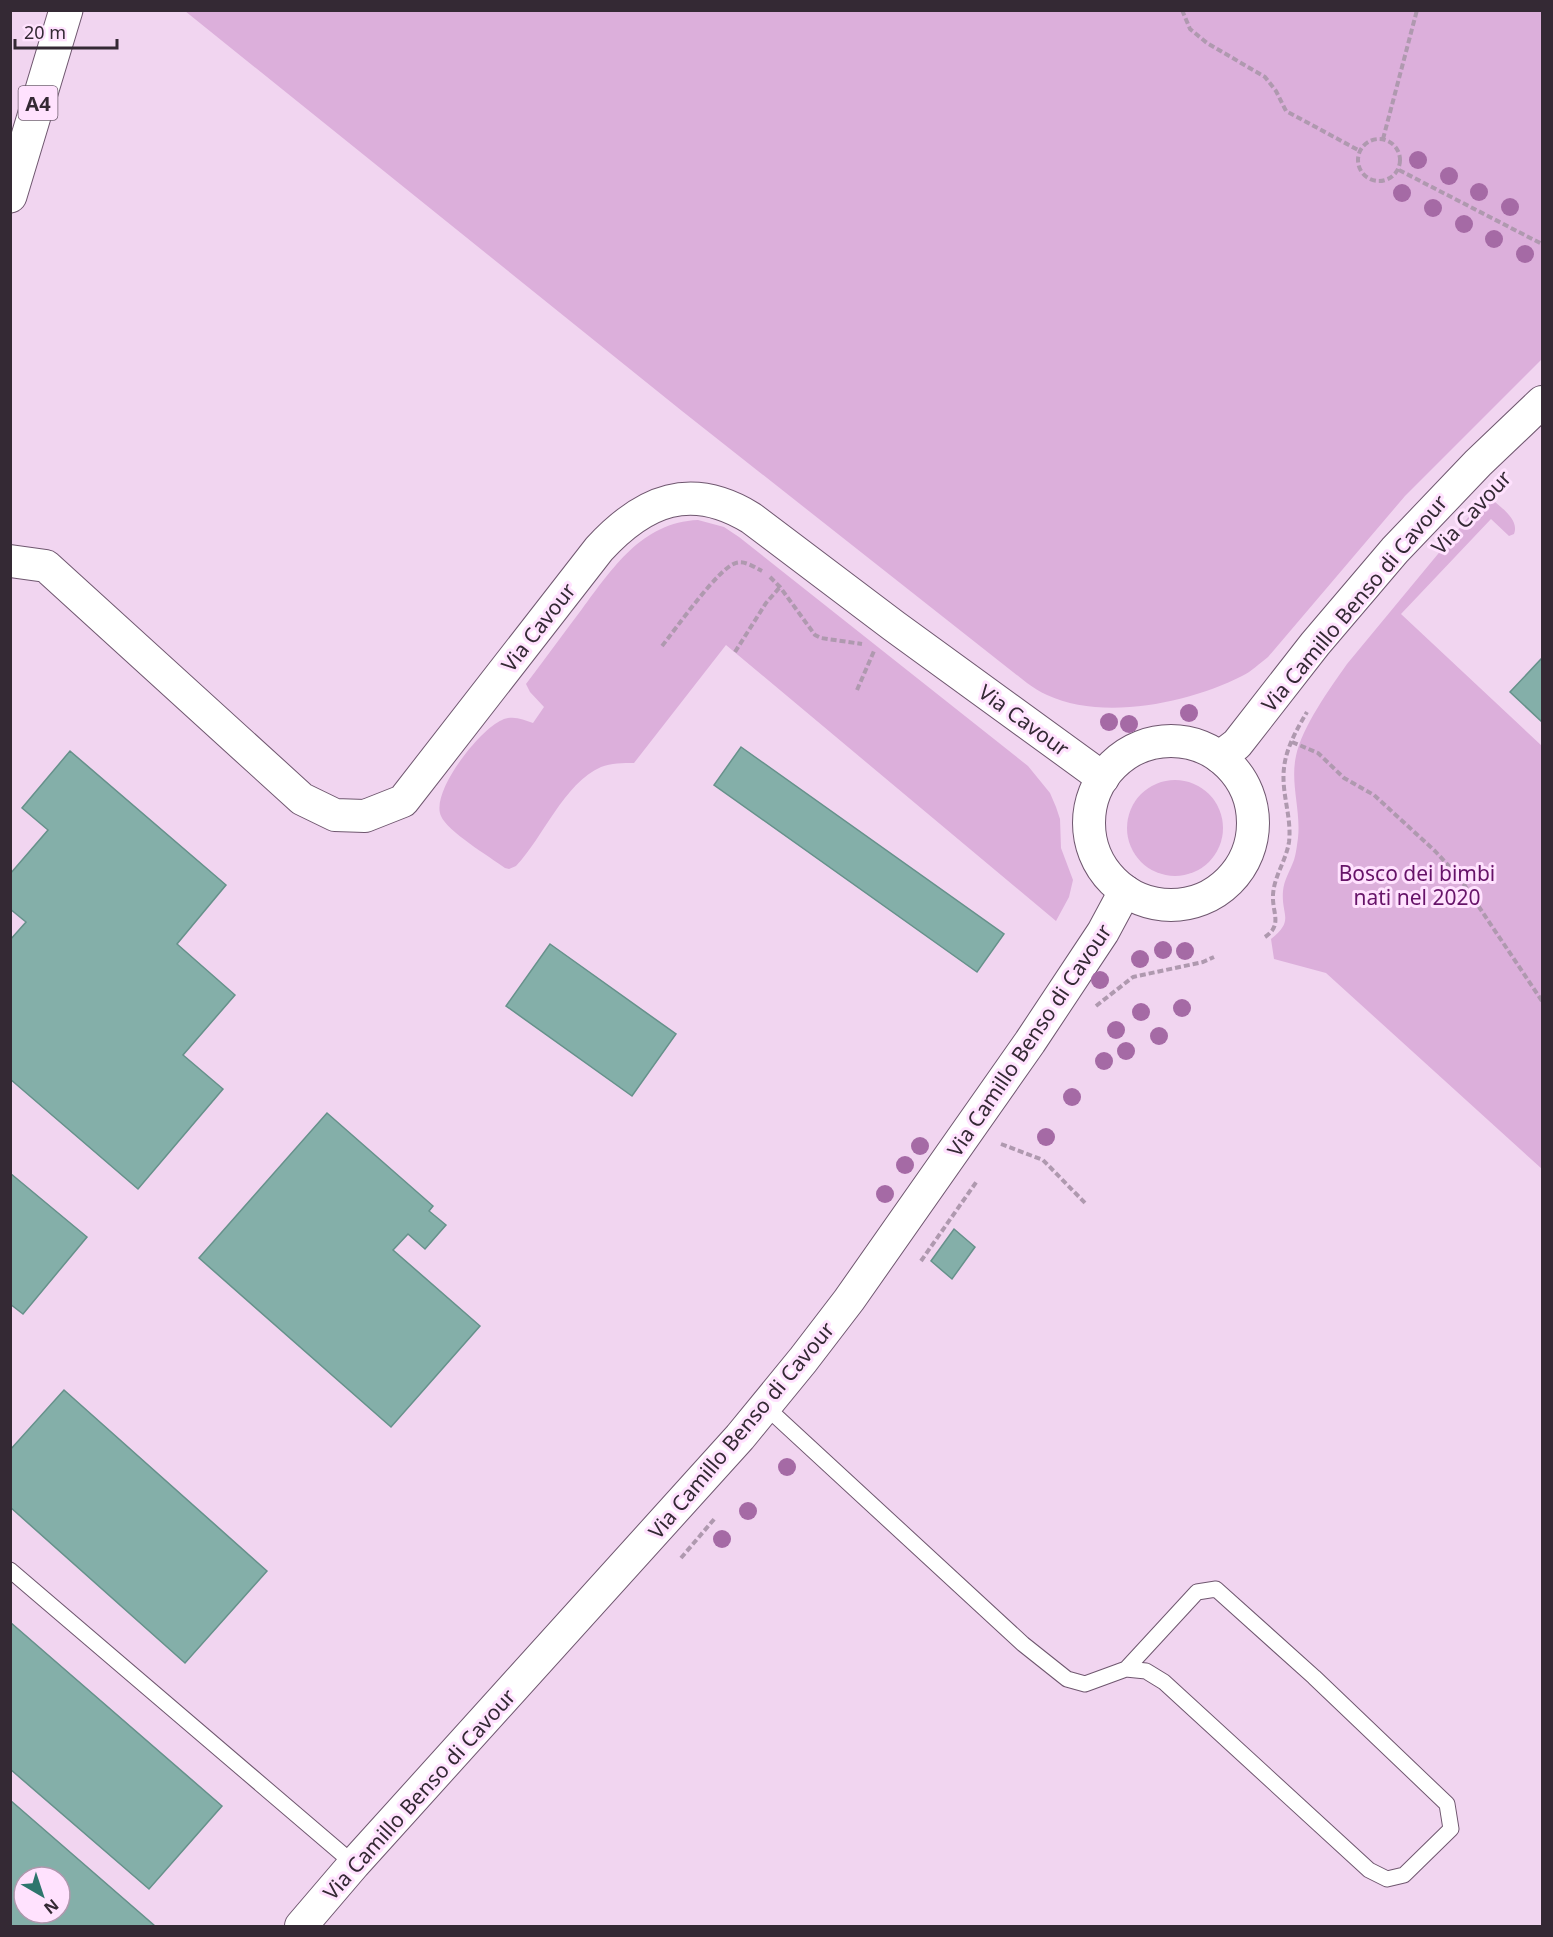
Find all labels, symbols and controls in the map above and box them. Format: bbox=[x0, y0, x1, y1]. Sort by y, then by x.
scale bar bbox=[15, 12, 117, 50]
text: 20 m bbox=[24, 20, 66, 44]
road number: A4 bbox=[18, 86, 57, 120]
street label: Via Cavour bbox=[1425, 464, 1517, 560]
street label: Via Camillo Benso di Cavour bbox=[1255, 488, 1453, 717]
street label: Via Cavour bbox=[495, 577, 582, 677]
street label: Via Cavour bbox=[973, 678, 1075, 762]
park label: Bosco dei bimbi nati nel 2020 bbox=[1339, 859, 1495, 911]
street label: Via Camillo Benso di Cavour bbox=[941, 918, 1118, 1162]
street label: Via Camillo Benso di Cavour bbox=[642, 1315, 840, 1544]
street label: Via Camillo Benso di Cavour bbox=[317, 1682, 522, 1906]
north arrow bbox=[12, 1865, 72, 1925]
text: N bbox=[39, 1894, 63, 1919]

